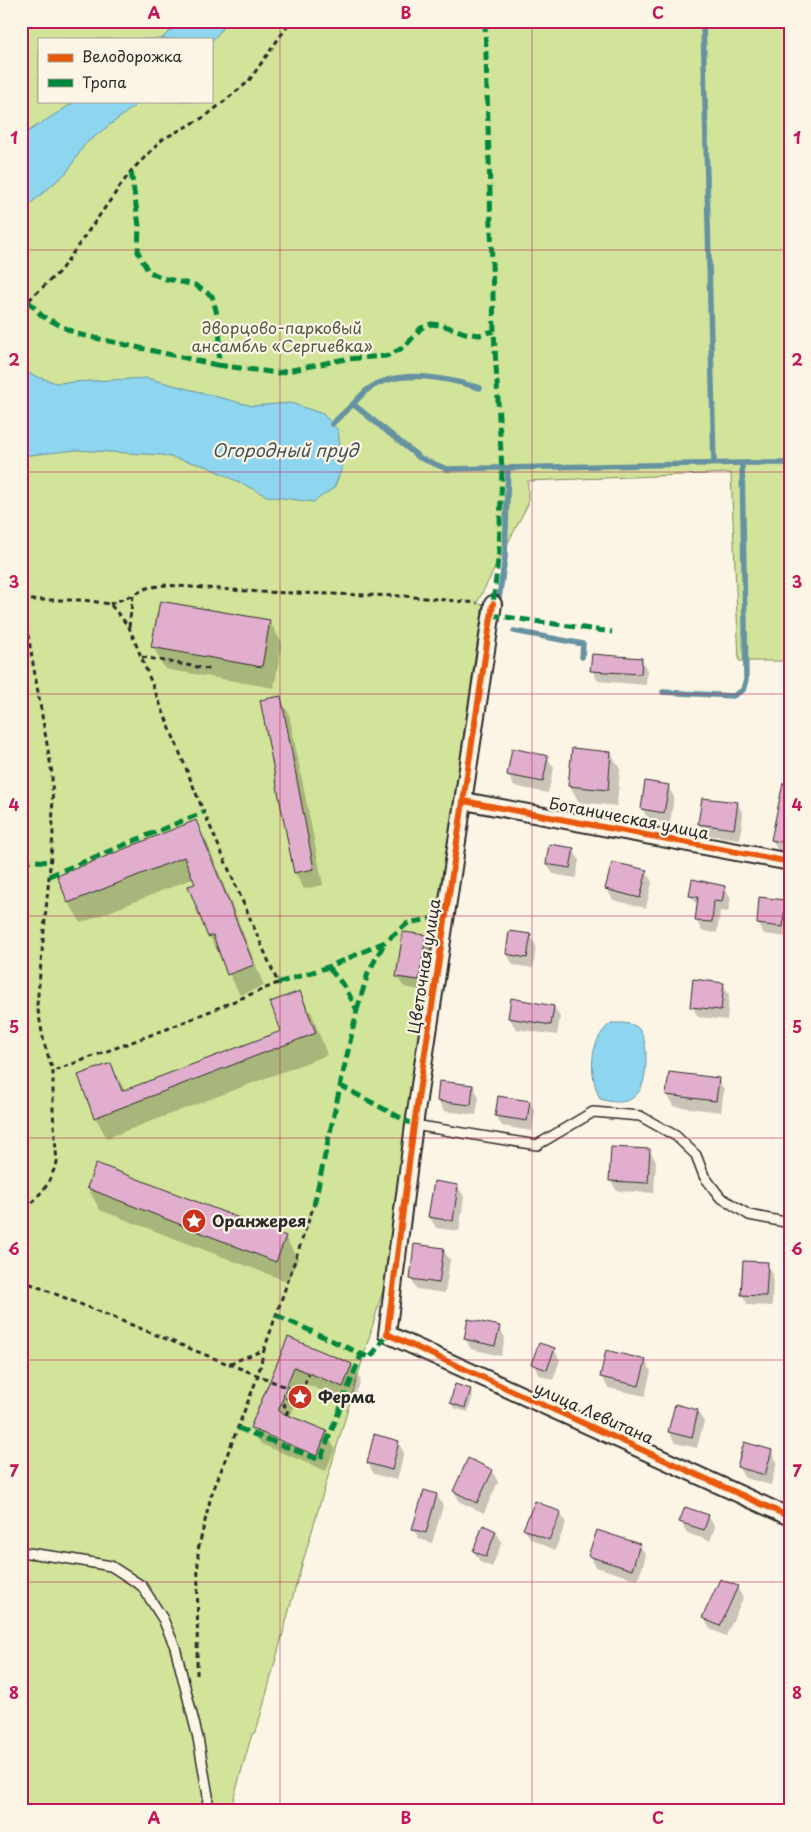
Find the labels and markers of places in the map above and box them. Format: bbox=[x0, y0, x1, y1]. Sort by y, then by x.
place icon: Оранжерея bbox=[181, 1208, 207, 1234]
place label: Оранжерея bbox=[212, 1208, 306, 1232]
place icon: Ферма bbox=[287, 1384, 313, 1410]
place label: Ферма bbox=[318, 1384, 375, 1408]

